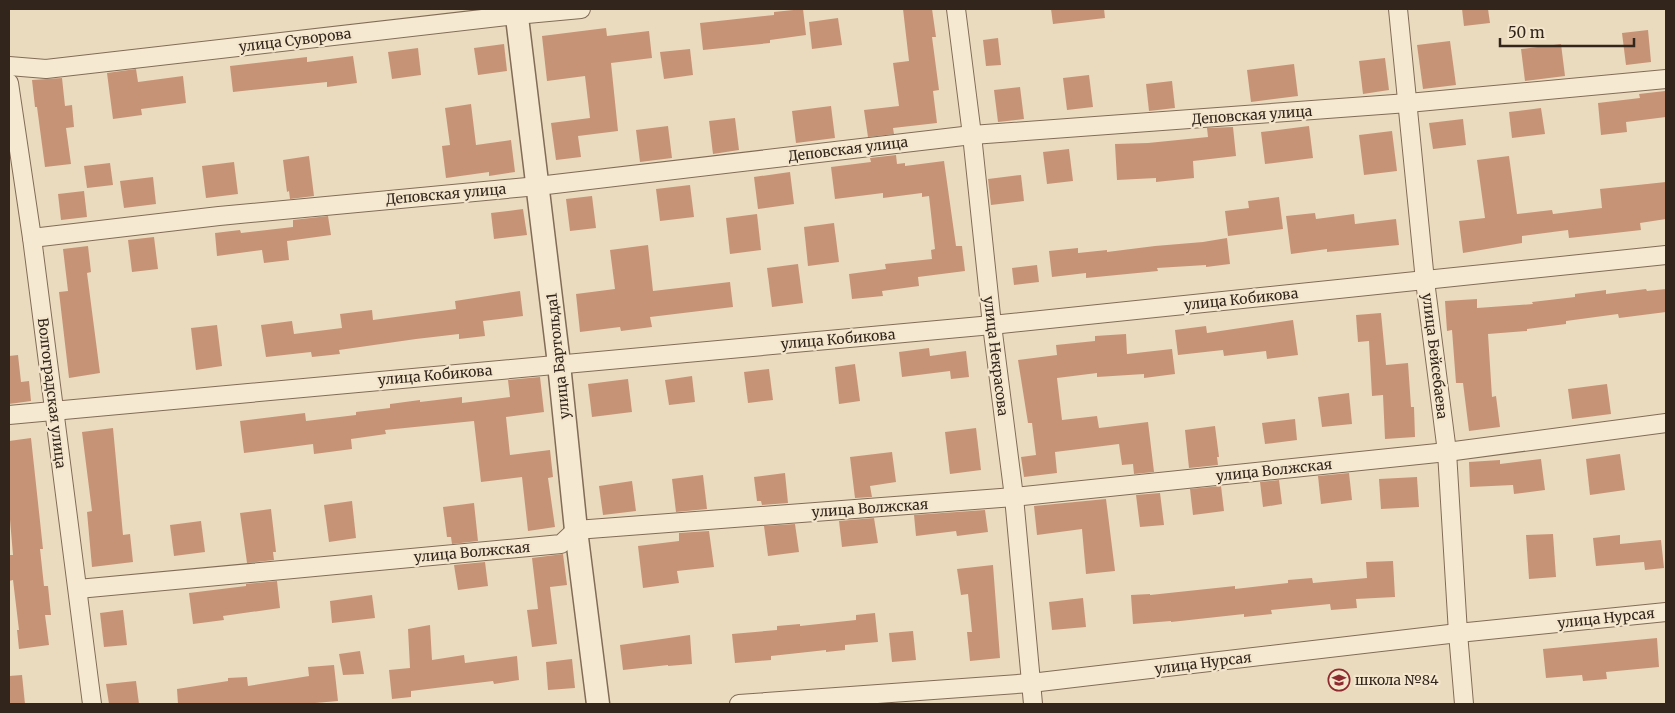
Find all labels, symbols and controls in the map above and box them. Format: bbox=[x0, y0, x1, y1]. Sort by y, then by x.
scale bar bbox=[1500, 15, 1634, 47]
text: 50 m bbox=[1508, 23, 1545, 42]
street label: улица Суворова bbox=[238, 24, 353, 56]
street label: Деповская улица bbox=[1191, 102, 1313, 128]
street label: Деповская улица bbox=[787, 133, 910, 165]
street label: Деповская улица bbox=[385, 180, 507, 208]
street label: улица Кобикова bbox=[1183, 284, 1300, 314]
street label: улица Бартольда1 bbox=[542, 292, 574, 420]
street label: улица Бейсебаева bbox=[1418, 292, 1452, 420]
street label: улица Некрасова bbox=[980, 295, 1012, 418]
street label: Волгоградская улица bbox=[34, 317, 70, 470]
street label: улица Кобикова bbox=[780, 325, 896, 353]
street label: улица Кобикова bbox=[377, 361, 493, 389]
street label: улица Волжская bbox=[1215, 455, 1333, 485]
street label: улица Волжская bbox=[811, 495, 929, 521]
street label: улица Волжская bbox=[413, 538, 531, 566]
street label: улица Нурсая bbox=[1557, 604, 1655, 632]
street label: улица Нурсая bbox=[1154, 648, 1252, 678]
school or university icon: школа №84 bbox=[1327, 668, 1351, 692]
place label: школа №84 bbox=[1355, 671, 1439, 689]

